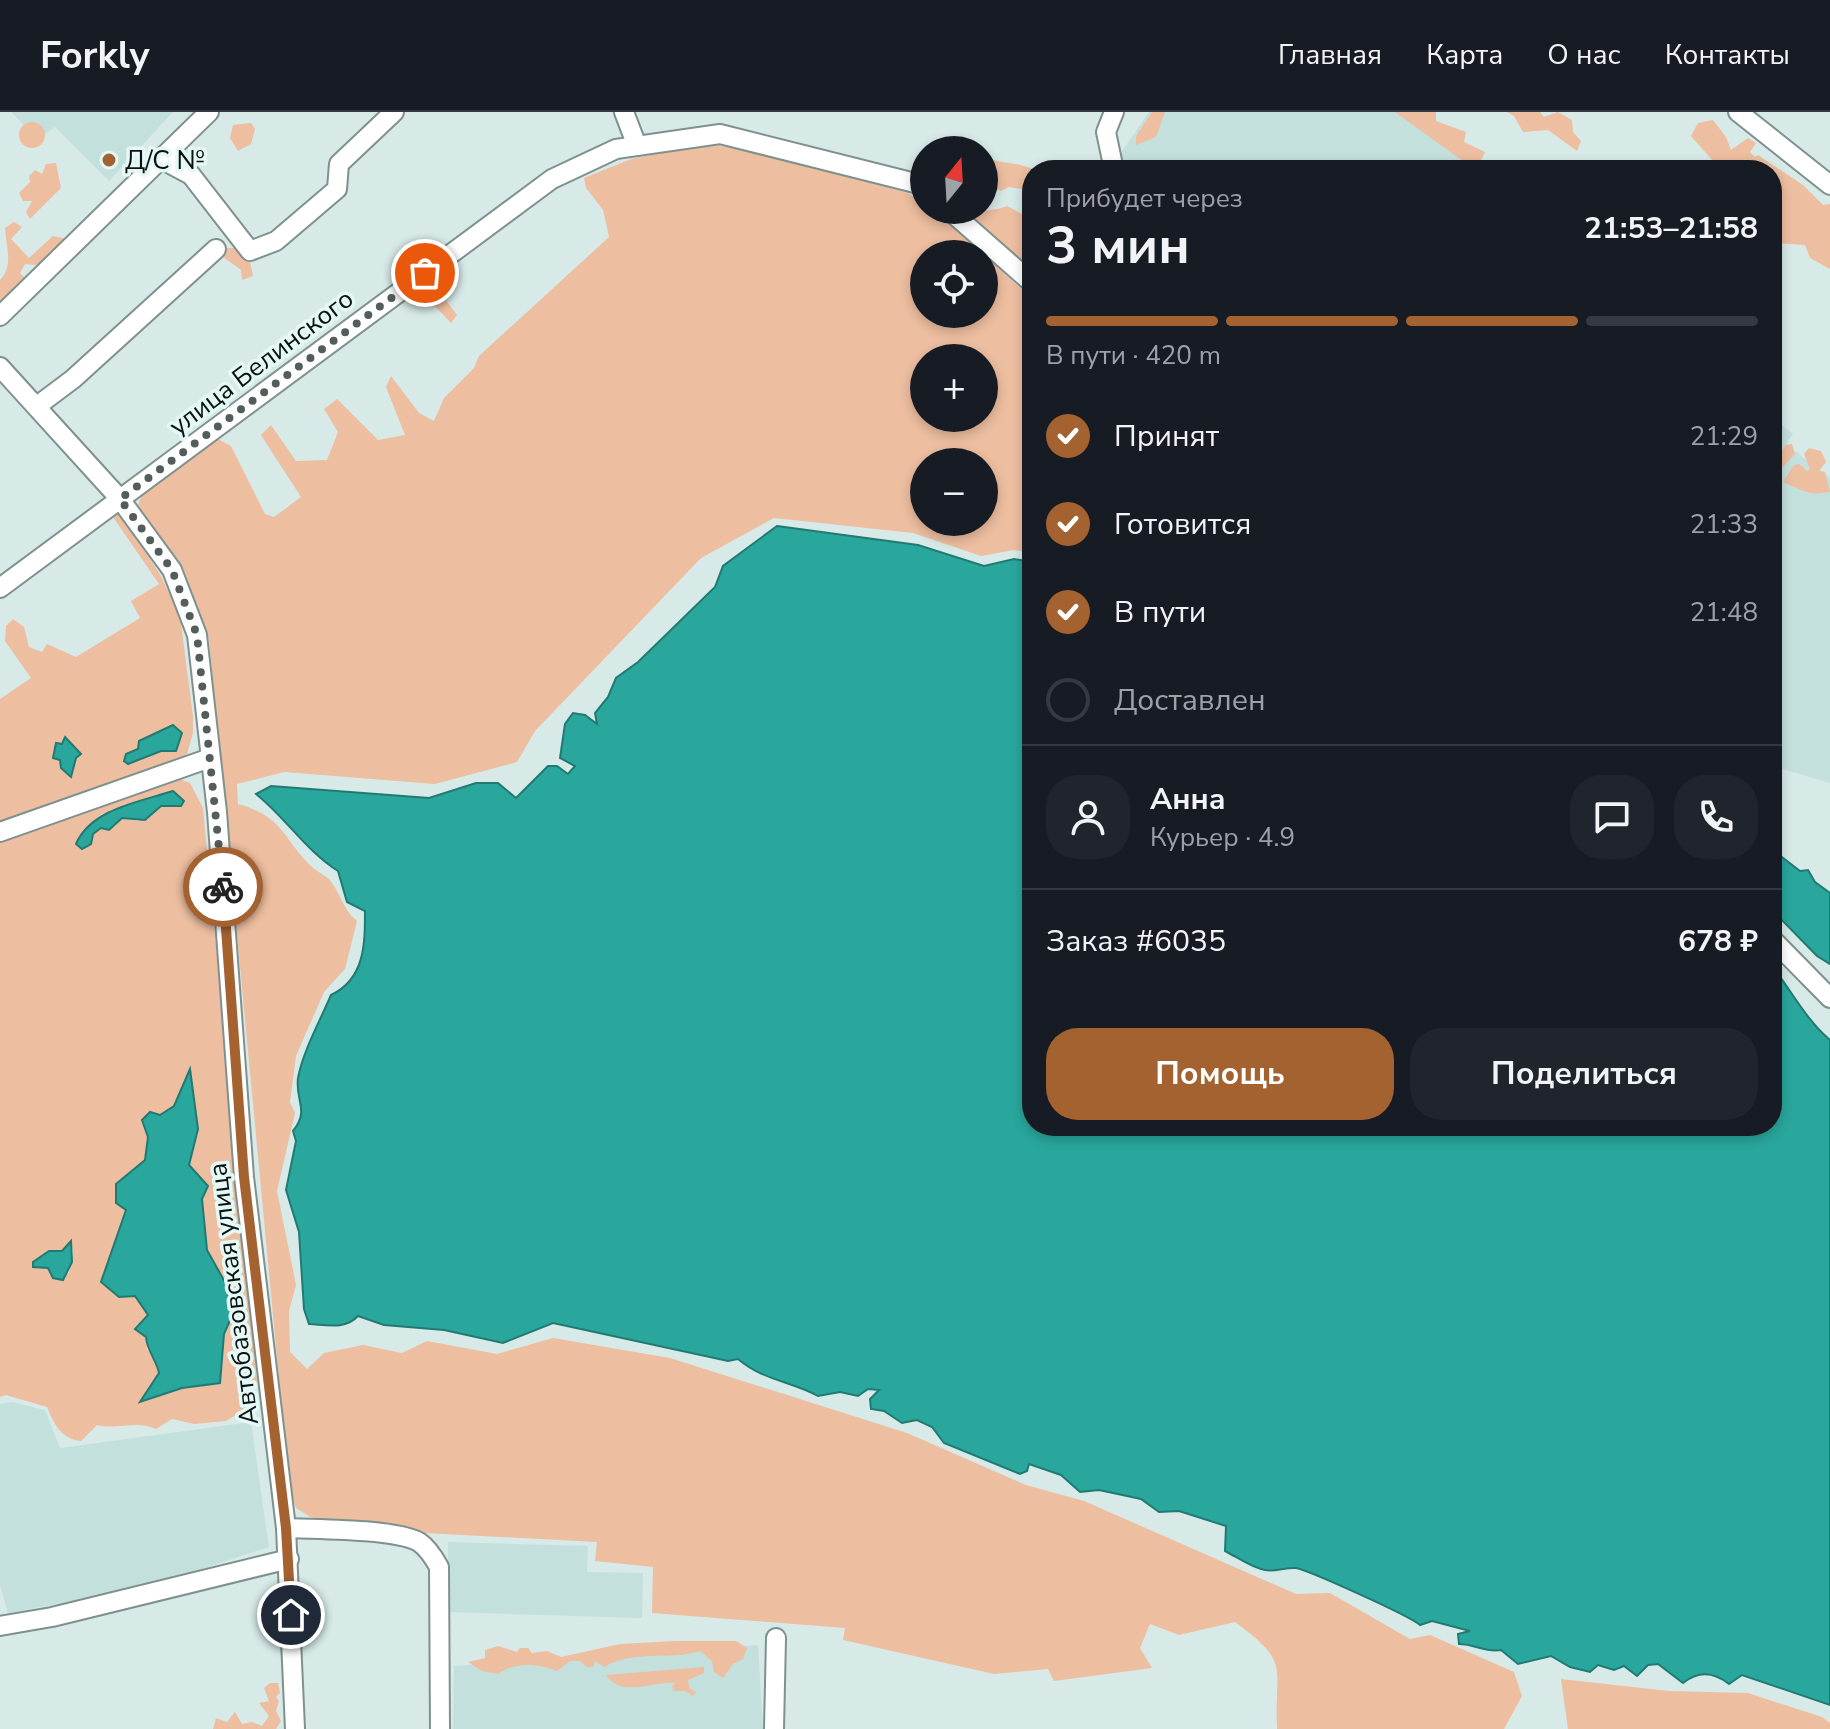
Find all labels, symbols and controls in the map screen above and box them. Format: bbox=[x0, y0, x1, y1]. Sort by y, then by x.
text: Forkly bbox=[40, 30, 149, 81]
text: Главная bbox=[1278, 36, 1382, 74]
text: Карта bbox=[1426, 36, 1503, 74]
text: О нас bbox=[1547, 36, 1621, 74]
text: Контакты bbox=[1665, 36, 1790, 74]
north arrow bbox=[910, 136, 998, 224]
map controls bbox=[910, 136, 998, 536]
place label: Д/С № bbox=[125, 143, 205, 178]
marker: Д/С № bbox=[100, 151, 118, 169]
text: Прибудет через bbox=[1046, 181, 1243, 216]
text: 21:53–21:58 bbox=[1584, 208, 1758, 249]
text: 3 мин bbox=[1046, 210, 1190, 281]
pin bbox=[391, 239, 459, 307]
button: locate bbox=[910, 240, 998, 328]
icon: bag bbox=[403, 251, 447, 295]
street label: улица Белинского bbox=[162, 281, 361, 443]
text: В пути · 420 m bbox=[1046, 338, 1221, 373]
button: + bbox=[910, 344, 998, 432]
icon: check bbox=[1046, 414, 1090, 458]
text: Принят bbox=[1114, 416, 1219, 457]
text: 21:29 bbox=[1690, 419, 1758, 454]
button: − bbox=[910, 448, 998, 536]
icon: check bbox=[1046, 502, 1090, 546]
text: Готовится bbox=[1114, 504, 1251, 545]
text: 21:33 bbox=[1690, 507, 1758, 542]
icon: check bbox=[1046, 590, 1090, 634]
text: В пути bbox=[1114, 592, 1206, 633]
text: 21:48 bbox=[1690, 595, 1758, 630]
text: Доставлен bbox=[1114, 680, 1266, 721]
button: person bbox=[1046, 775, 1130, 859]
button: chat bbox=[1570, 775, 1654, 859]
button: phone bbox=[1674, 775, 1758, 859]
text: Анна bbox=[1150, 779, 1226, 820]
text: Курьер · 4.9 bbox=[1150, 820, 1295, 855]
courier bbox=[183, 847, 263, 927]
icon: bike bbox=[201, 865, 245, 909]
text: Заказ #6035 bbox=[1046, 921, 1226, 962]
text: 678 ₽ bbox=[1678, 921, 1758, 962]
button: Помощь bbox=[1046, 1028, 1394, 1120]
button: Поделиться bbox=[1410, 1028, 1758, 1120]
street label: Автобазовская улица bbox=[200, 1161, 267, 1427]
pin bbox=[257, 1581, 325, 1649]
icon: home bbox=[269, 1593, 313, 1637]

